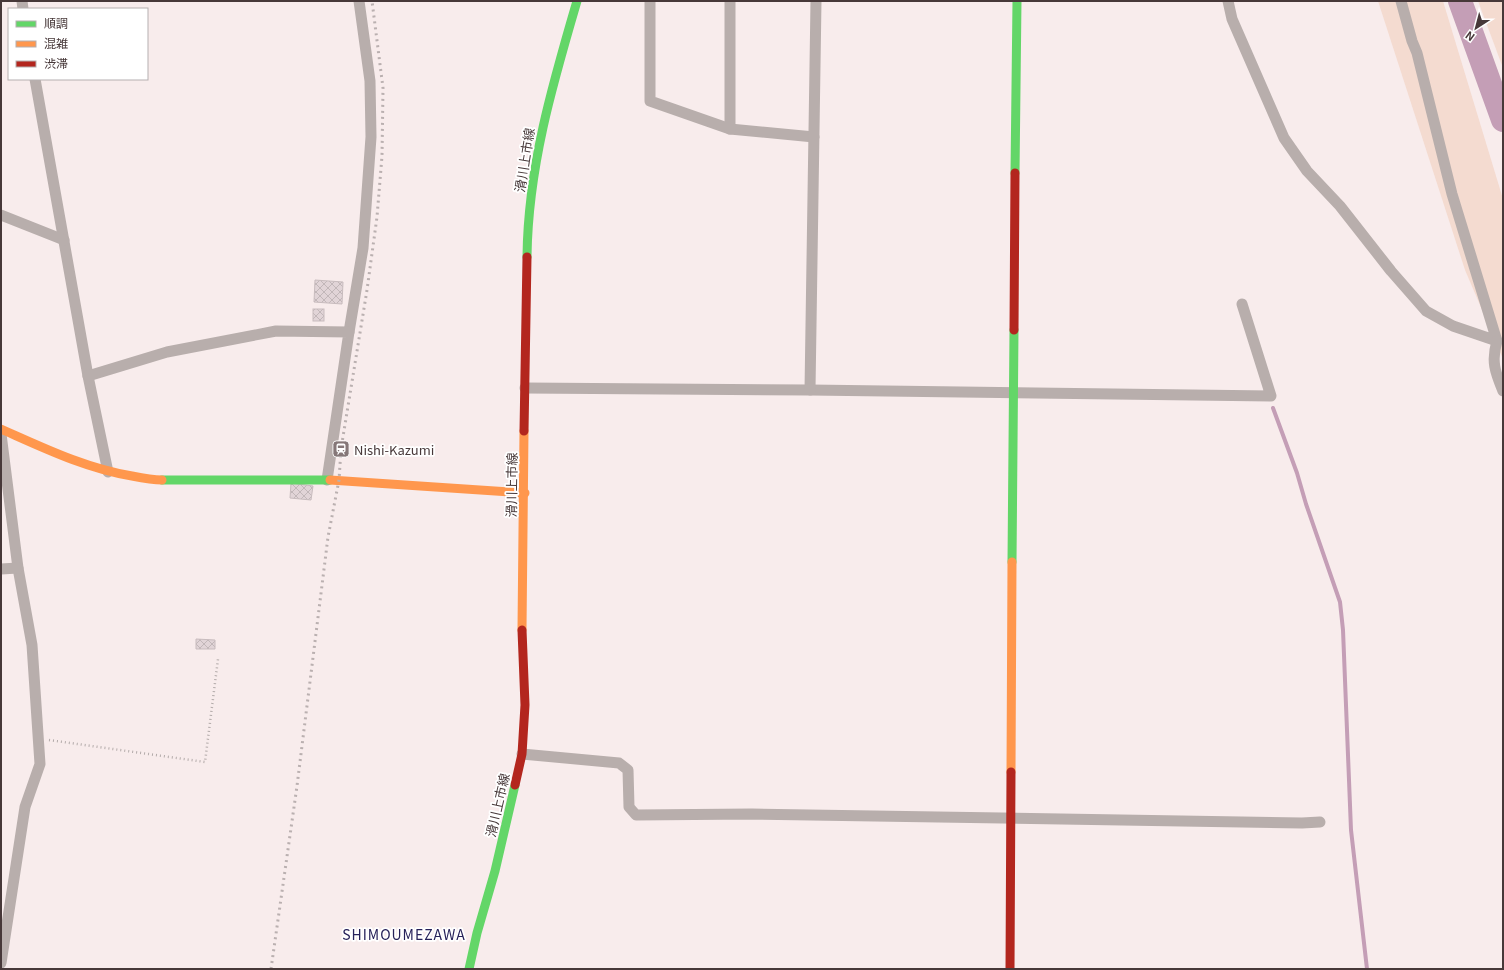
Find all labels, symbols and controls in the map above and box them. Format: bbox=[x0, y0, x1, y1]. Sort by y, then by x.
legend bbox=[8, 8, 148, 80]
north arrow bbox=[1456, 8, 1496, 48]
text: 順調 bbox=[44, 14, 68, 31]
text: N bbox=[1461, 28, 1478, 46]
text: 混雑 bbox=[44, 34, 68, 51]
text: 渋滞 bbox=[44, 54, 68, 71]
street label: 滑川上市線 bbox=[510, 126, 538, 194]
station icon: Nishi-Kazumi bbox=[331, 439, 351, 459]
place label: Nishi-Kazumi bbox=[354, 440, 434, 459]
street label: 滑川上市線 bbox=[501, 452, 521, 518]
street label: 滑川上市線 bbox=[480, 771, 514, 839]
district label: SHIMOUMEZAWA bbox=[342, 924, 466, 944]

